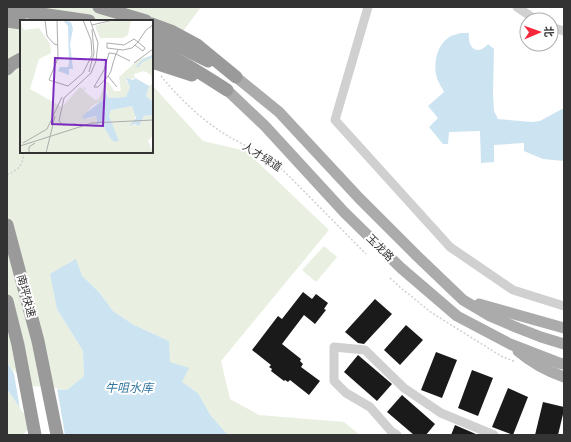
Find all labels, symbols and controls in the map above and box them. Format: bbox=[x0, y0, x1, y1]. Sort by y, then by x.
north arrow bbox=[519, 12, 559, 52]
inset map bbox=[20, 20, 153, 153]
text: 北 bbox=[542, 26, 555, 37]
street label: 人才绿道 bbox=[240, 140, 284, 174]
street label: 玉龙路 bbox=[364, 232, 396, 264]
street label: 南坪快速 bbox=[14, 273, 38, 319]
water label: 牛咀水库 bbox=[105, 381, 155, 395]

